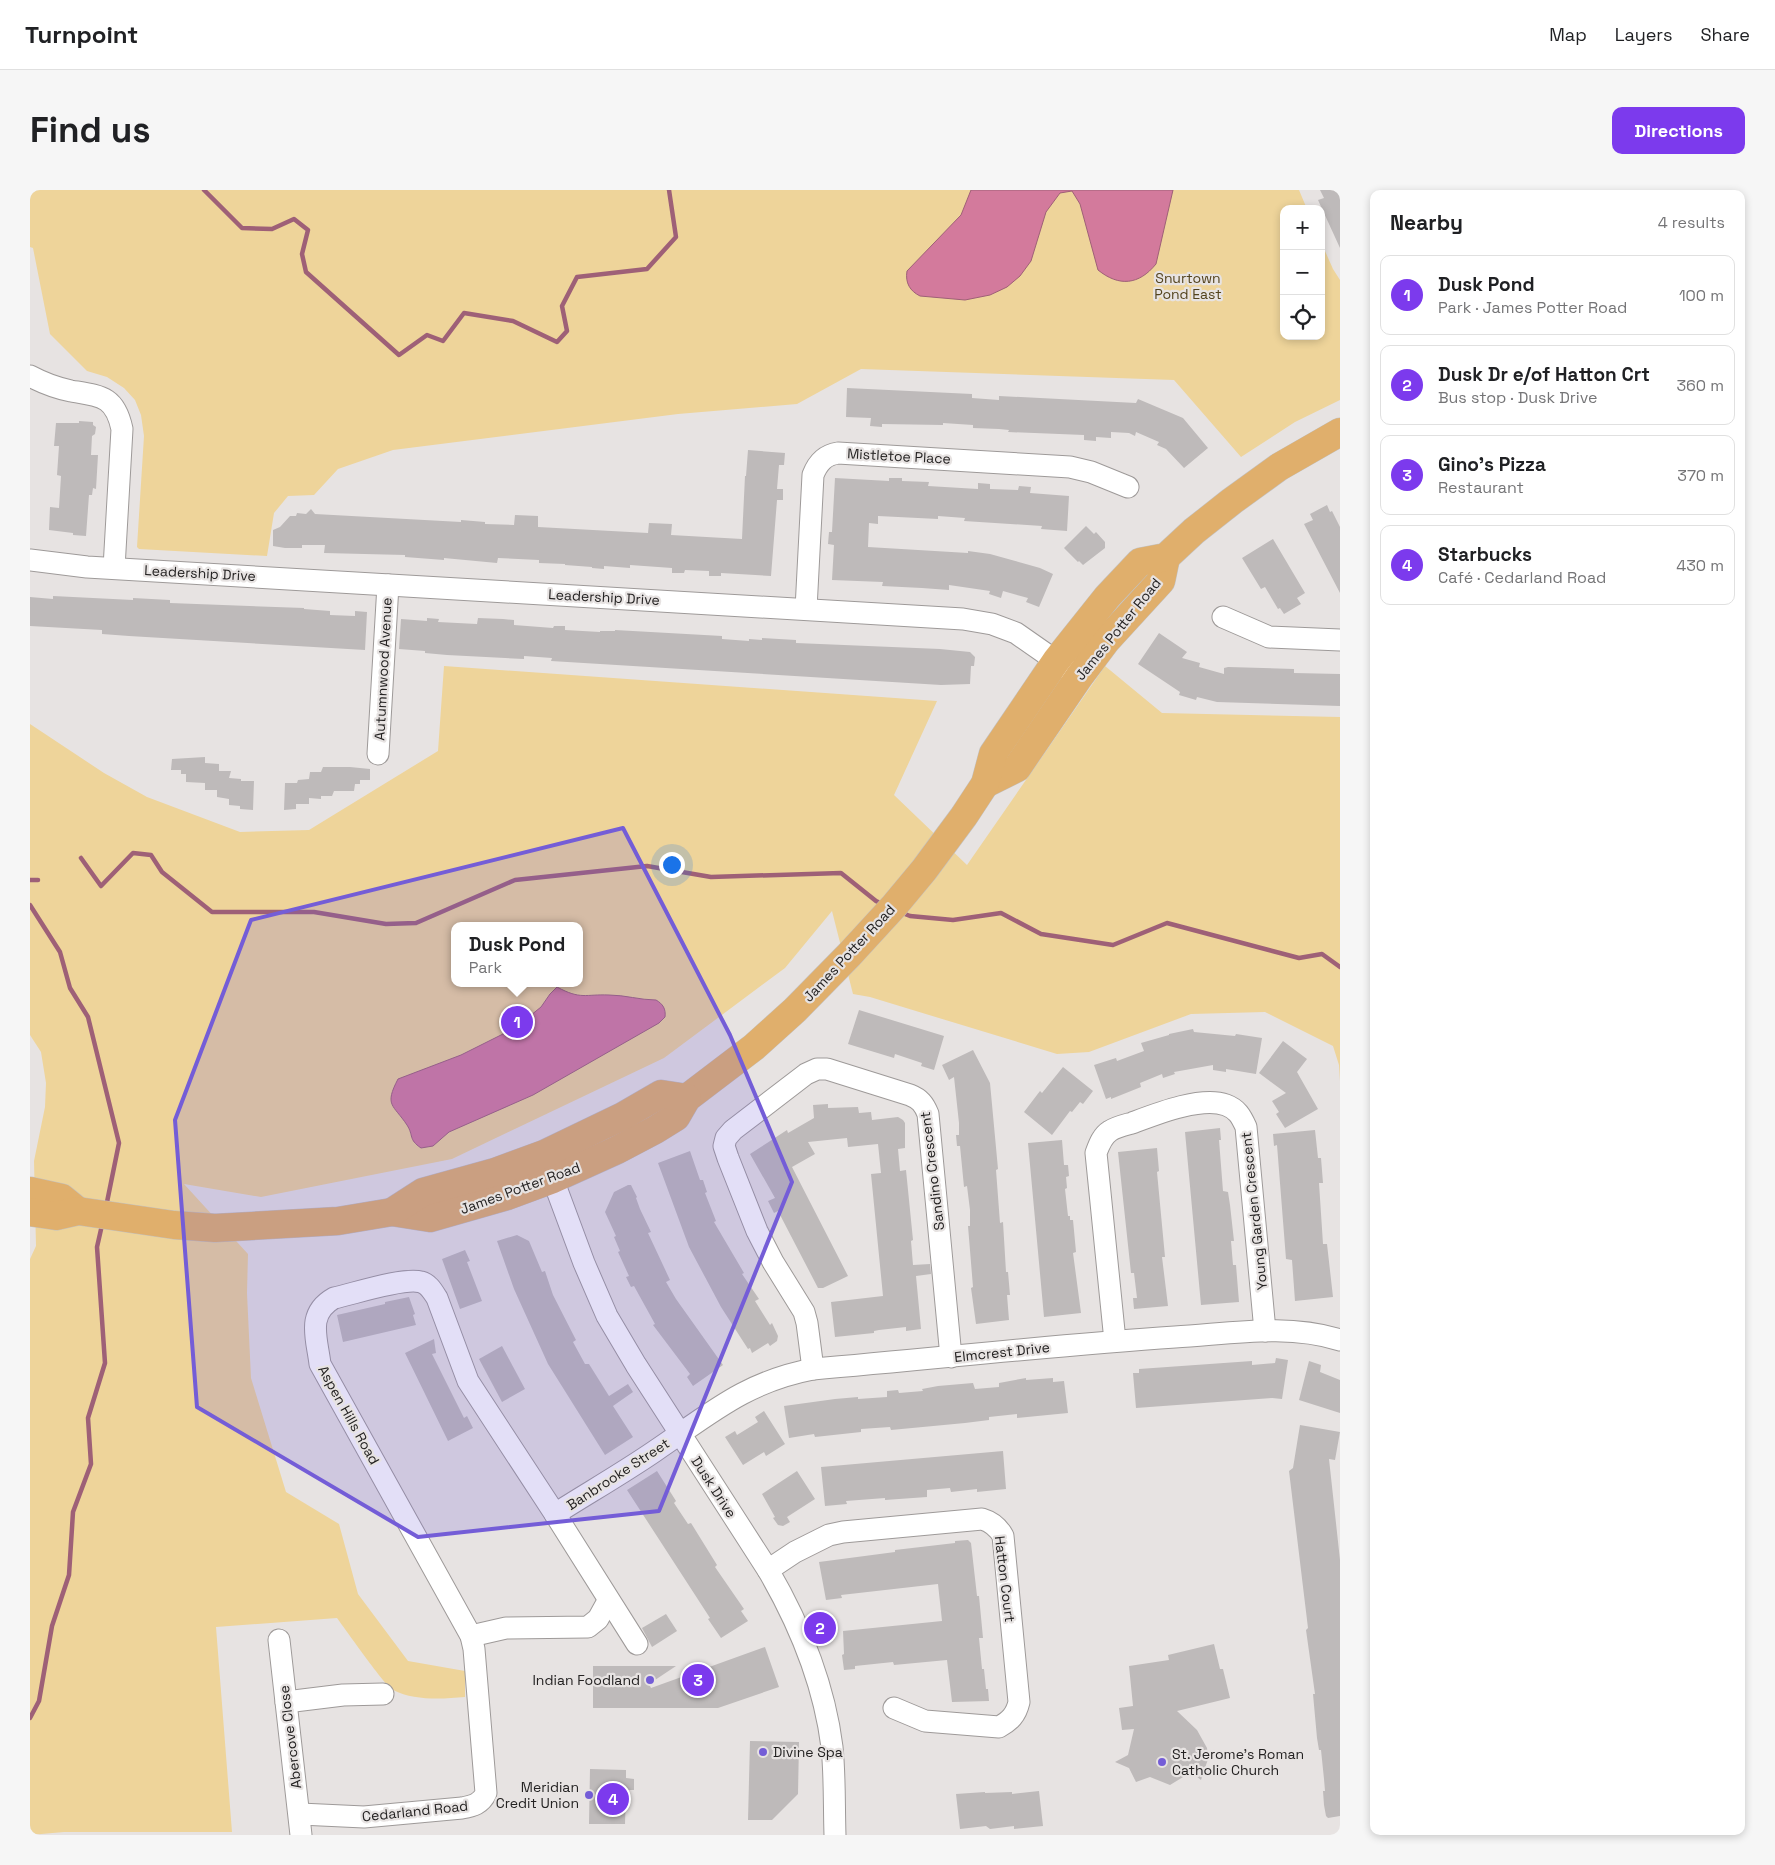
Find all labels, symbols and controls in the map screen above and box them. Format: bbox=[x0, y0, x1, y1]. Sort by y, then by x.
text: Turnpoint bbox=[25, 19, 138, 50]
text: Map bbox=[1549, 23, 1587, 46]
text: Layers bbox=[1615, 23, 1672, 46]
text: Share bbox=[1700, 23, 1750, 46]
button: Directions bbox=[1612, 107, 1745, 154]
text: Find us bbox=[30, 108, 151, 152]
map controls bbox=[1280, 205, 1325, 340]
button: + bbox=[1280, 205, 1325, 250]
text: Nearby bbox=[1390, 209, 1463, 236]
text: 4 results bbox=[1658, 212, 1725, 233]
button: − bbox=[1280, 250, 1325, 295]
park label: Snurtown Pond East bbox=[1154, 269, 1222, 303]
text: Dusk Pond bbox=[1438, 272, 1535, 297]
text: 1 bbox=[1403, 285, 1411, 306]
text: 100 m bbox=[1679, 285, 1724, 306]
button: locate bbox=[1280, 295, 1325, 340]
text: Park · James Potter Road bbox=[1438, 297, 1627, 318]
text: Dusk Dr e/of Hatton Crt bbox=[1438, 362, 1650, 387]
text: 2 bbox=[1402, 375, 1412, 396]
text: 360 m bbox=[1676, 375, 1724, 396]
text: Bus stop · Dusk Drive bbox=[1438, 387, 1598, 408]
street label: Mistletoe Place bbox=[847, 444, 951, 468]
text: Gino's Pizza bbox=[1438, 452, 1546, 477]
text: 3 bbox=[1402, 465, 1412, 486]
text: 370 m bbox=[1677, 465, 1724, 486]
text: Restaurant bbox=[1438, 477, 1524, 498]
text: Starbucks bbox=[1438, 542, 1532, 567]
text: 4 bbox=[1402, 555, 1412, 576]
text: 430 m bbox=[1676, 555, 1724, 576]
street label: Leadership Drive bbox=[144, 561, 256, 585]
text: Café · Cedarland Road bbox=[1438, 567, 1606, 588]
street label: James Potter Road bbox=[1071, 574, 1165, 684]
street label: Leadership Drive bbox=[548, 585, 660, 609]
street label: Autumnwood Avenue bbox=[370, 597, 396, 741]
your location bbox=[659, 852, 685, 878]
street label: James Potter Road bbox=[799, 901, 899, 1005]
popup bbox=[451, 922, 583, 987]
text: Dusk Pond bbox=[469, 932, 565, 957]
text: Park bbox=[469, 957, 502, 978]
pin: 1 bbox=[501, 1003, 533, 1041]
street label: Sandino Crescent bbox=[916, 1111, 948, 1231]
street label: Young Garden Crescent bbox=[1237, 1131, 1271, 1291]
street label: James Potter Road bbox=[457, 1158, 583, 1218]
street label: Elmcrest Drive bbox=[953, 1338, 1051, 1366]
street label: Aspen Hills Road bbox=[314, 1362, 384, 1468]
street label: Banbrooke Street bbox=[563, 1434, 673, 1514]
street label: Dusk Drive bbox=[687, 1453, 741, 1521]
street label: Hatton Court bbox=[991, 1535, 1019, 1623]
pin: 2 bbox=[804, 1609, 836, 1647]
pin: 3 bbox=[682, 1661, 714, 1699]
place label: Indian Foodland bbox=[532, 1671, 640, 1689]
marker: Indian Foodland bbox=[644, 1674, 656, 1686]
street label: Abercove Close bbox=[275, 1684, 305, 1790]
place label: Divine Spa bbox=[773, 1743, 843, 1761]
place label: St. Jerome's Roman Catholic Church bbox=[1172, 1745, 1304, 1779]
marker: Divine Spa bbox=[757, 1746, 769, 1758]
marker: St. Jerome's Roman Catholic Church bbox=[1156, 1756, 1168, 1768]
place label: Meridian Credit Union bbox=[496, 1778, 579, 1812]
pin: 4 bbox=[597, 1780, 629, 1818]
marker: Meridian Credit Union bbox=[583, 1789, 595, 1801]
street label: Cedarland Road bbox=[361, 1796, 469, 1826]

